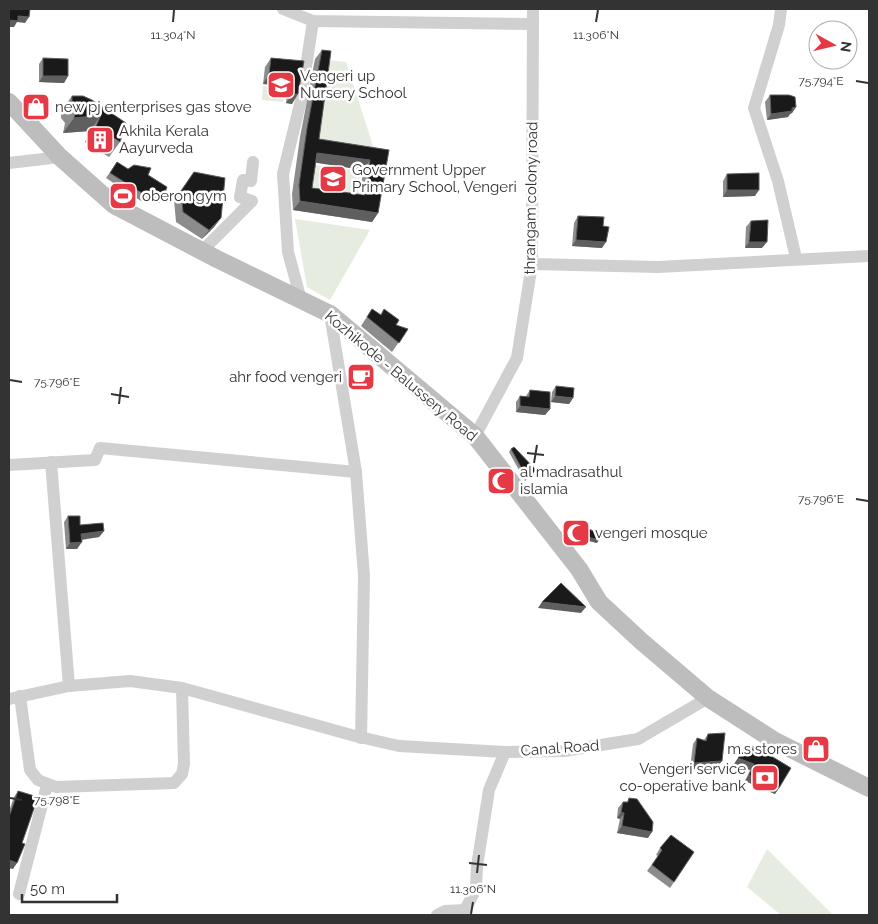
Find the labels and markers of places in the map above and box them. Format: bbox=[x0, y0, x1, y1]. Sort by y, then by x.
place label: Vengeri up Nursery School bbox=[300, 67, 408, 102]
school or university icon: Vengeri up Nursery School bbox=[266, 70, 296, 100]
shop icon: new pj enterprises gas stove bbox=[21, 92, 51, 122]
place label: new pj enterprises gas stove bbox=[55, 98, 252, 116]
place label: Akhila Kerala Aayurveda bbox=[119, 122, 209, 157]
building icon: Akhila Kerala Aayurveda bbox=[85, 125, 115, 155]
place label: Government Upper Primary School, Vengeri bbox=[352, 161, 517, 196]
school or university icon: Government Upper Primary School, Vengeri bbox=[318, 164, 348, 194]
sports icon: oberon gym bbox=[108, 181, 138, 211]
place label: oberon gym bbox=[142, 187, 227, 205]
cafe icon: ahr food vengeri bbox=[346, 362, 376, 392]
place label: ahr food vengeri bbox=[229, 368, 342, 386]
place label: al madrasathul islamia bbox=[520, 463, 623, 498]
mosque icon: al madrasathul islamia bbox=[486, 466, 516, 496]
mosque icon: vengeri mosque bbox=[561, 518, 591, 548]
place label: vengeri mosque bbox=[595, 524, 708, 542]
shop icon: m.s stores bbox=[801, 734, 831, 764]
place label: m.s stores bbox=[727, 740, 797, 758]
place label: Vengeri service co-operative bank bbox=[619, 760, 746, 795]
bank icon: Vengeri service co-operative bank bbox=[750, 763, 780, 793]

